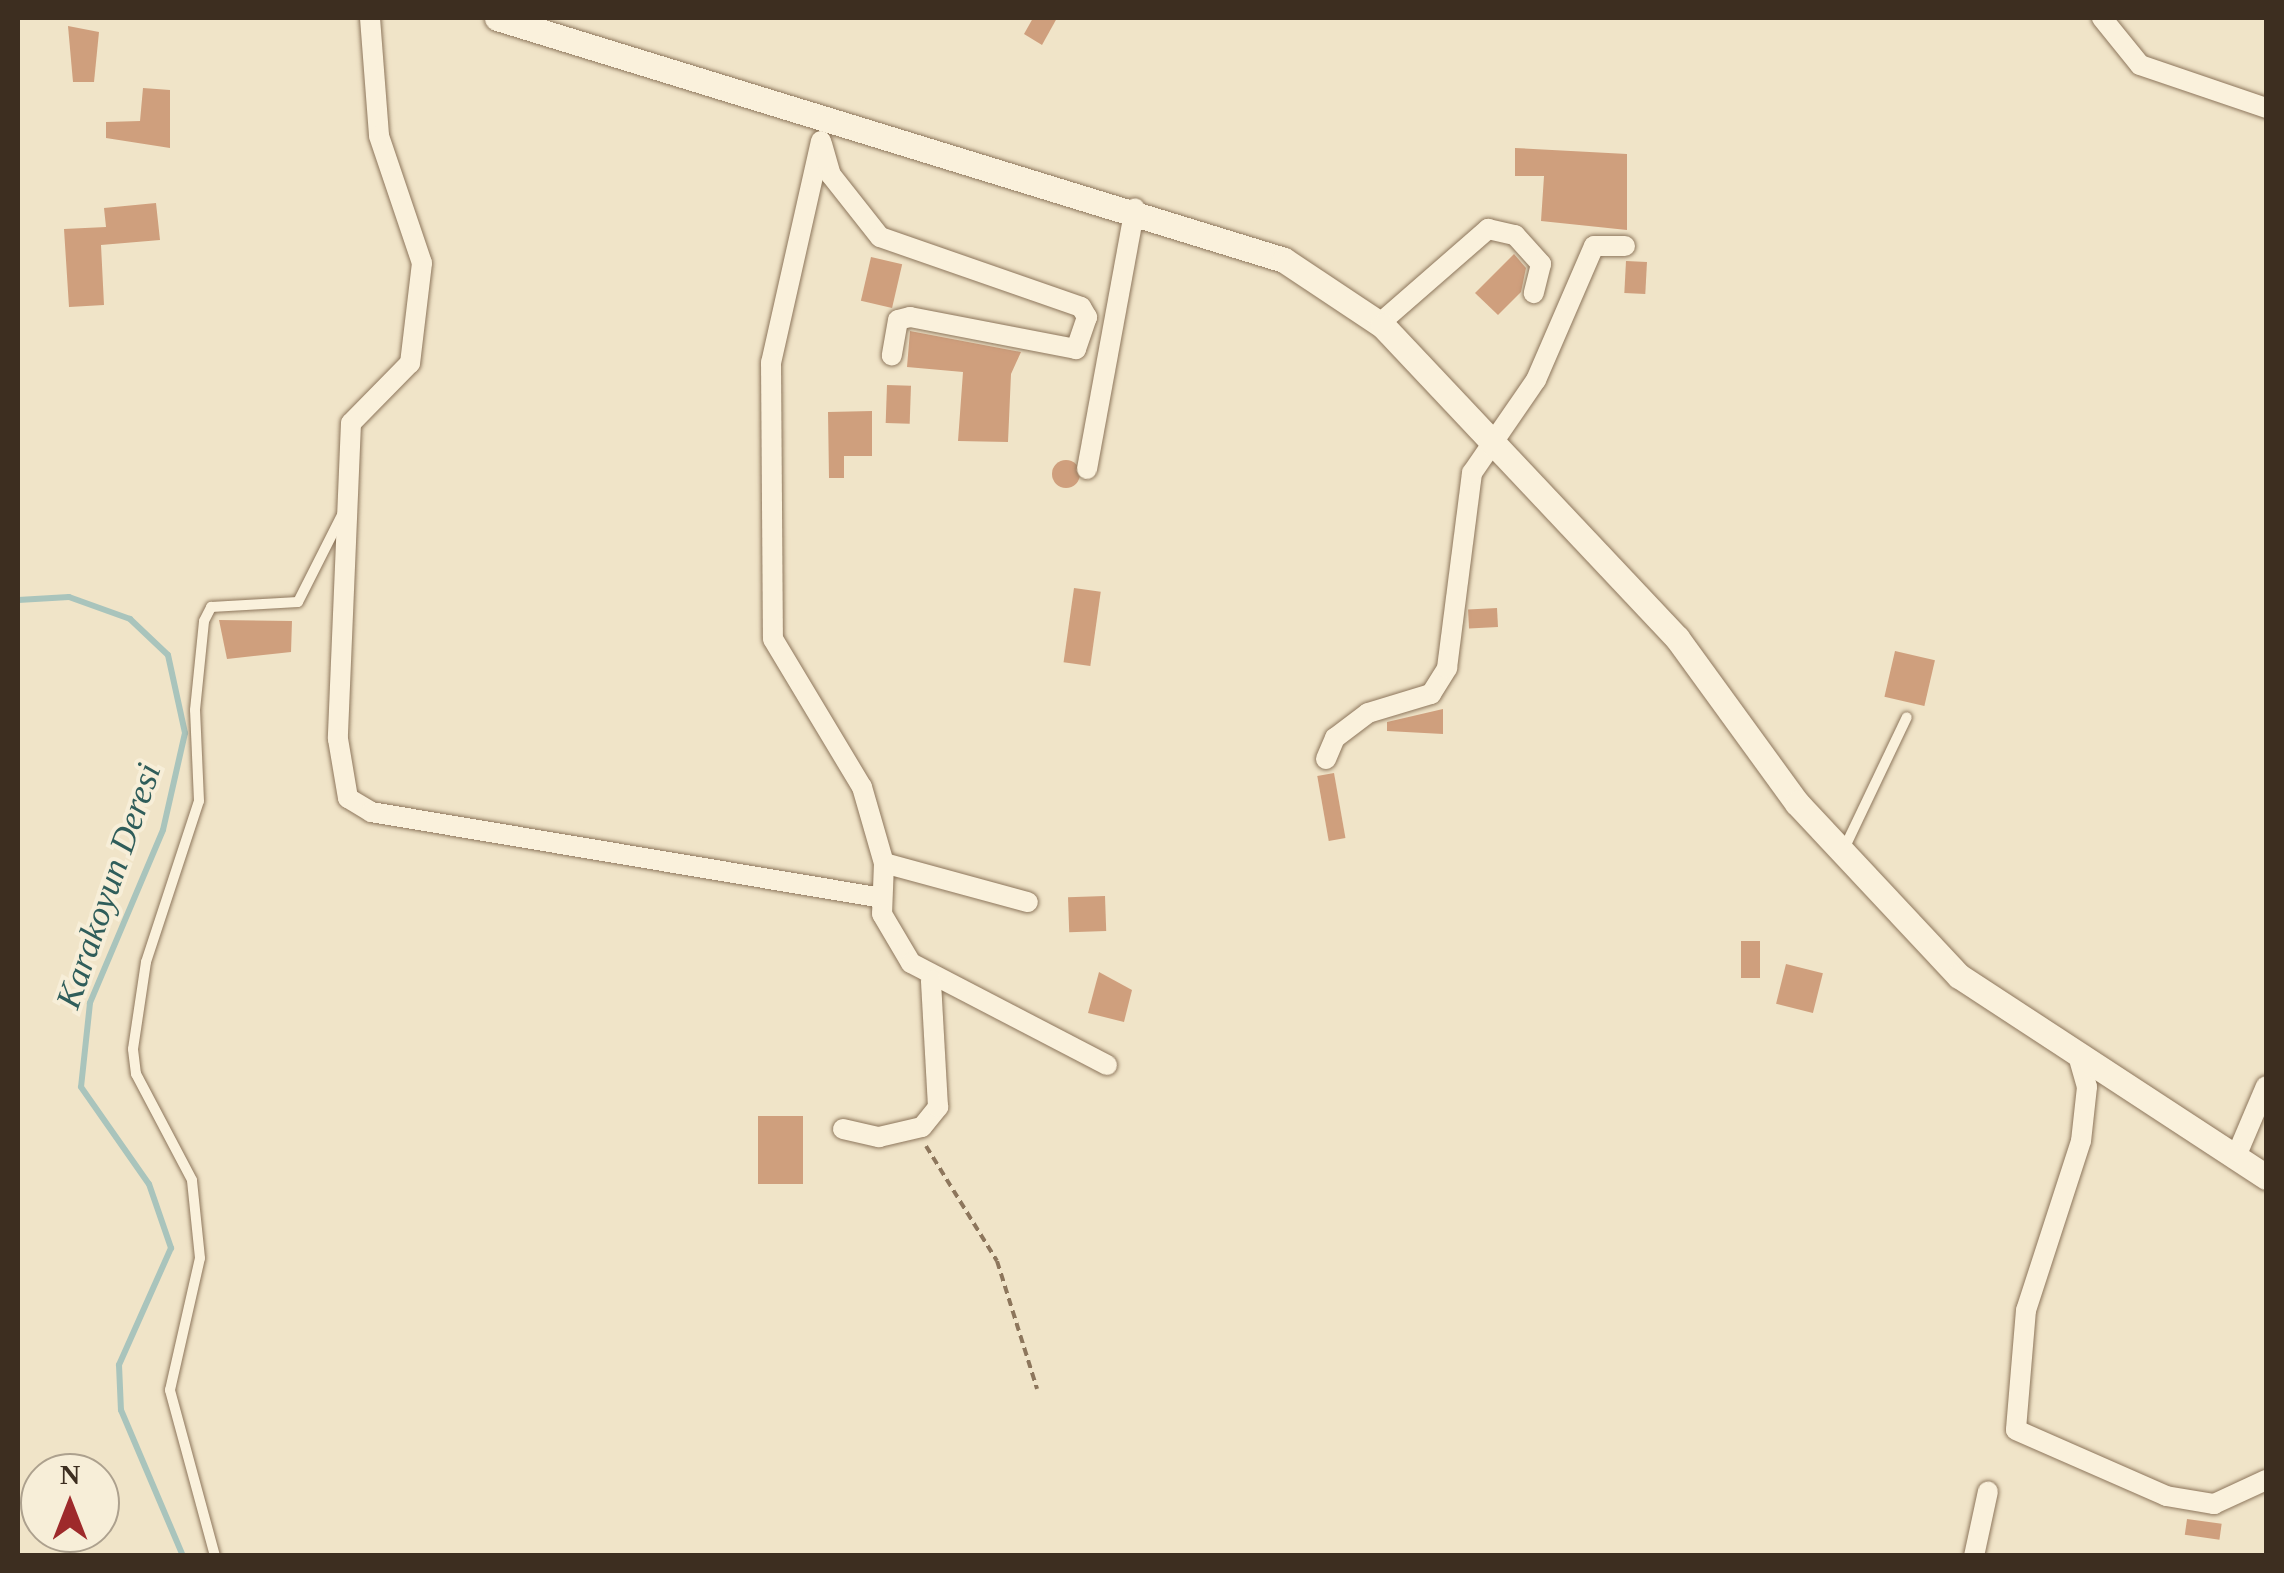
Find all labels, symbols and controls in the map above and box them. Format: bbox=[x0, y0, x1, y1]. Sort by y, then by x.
water label: Karakoyun Deresi bbox=[47, 758, 171, 1014]
north arrow bbox=[20, 1453, 120, 1553]
text: N bbox=[60, 1459, 80, 1490]

